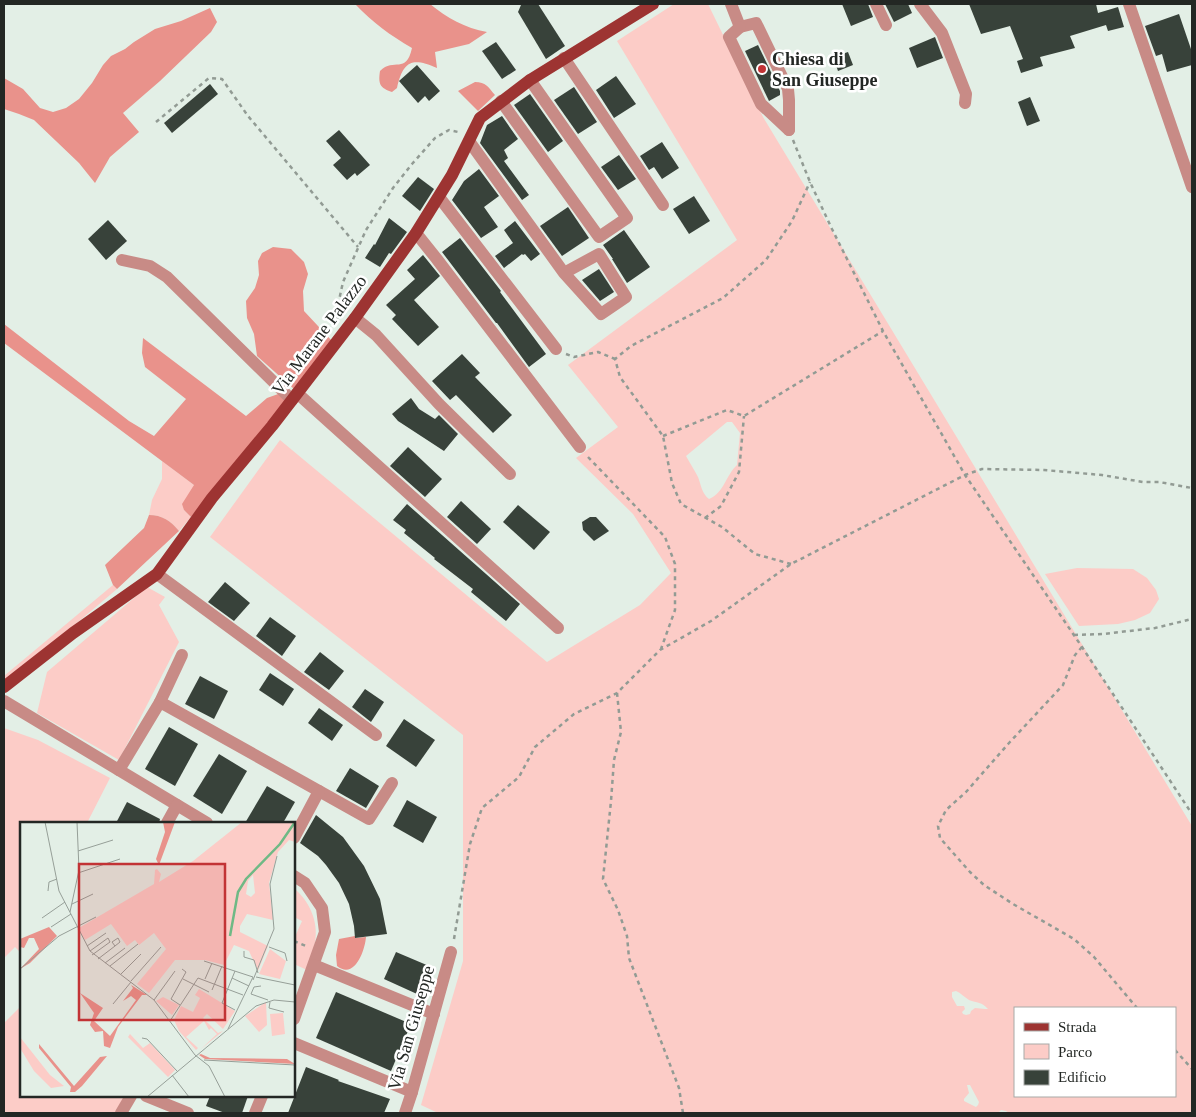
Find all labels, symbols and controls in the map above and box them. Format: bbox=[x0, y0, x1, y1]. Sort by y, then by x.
place label: Chiesa di San Giuseppe bbox=[772, 49, 878, 90]
marker: Chiesa di San Giuseppe bbox=[756, 63, 768, 75]
street label: Via Marane Palazzo bbox=[267, 271, 371, 399]
inset map bbox=[20, 822, 295, 1097]
street label: Via San Giuseppe bbox=[384, 963, 438, 1093]
legend bbox=[1014, 1007, 1176, 1097]
text: Strada bbox=[1058, 1019, 1097, 1035]
text: Parco bbox=[1058, 1044, 1092, 1060]
text: Edificio bbox=[1058, 1069, 1106, 1085]

